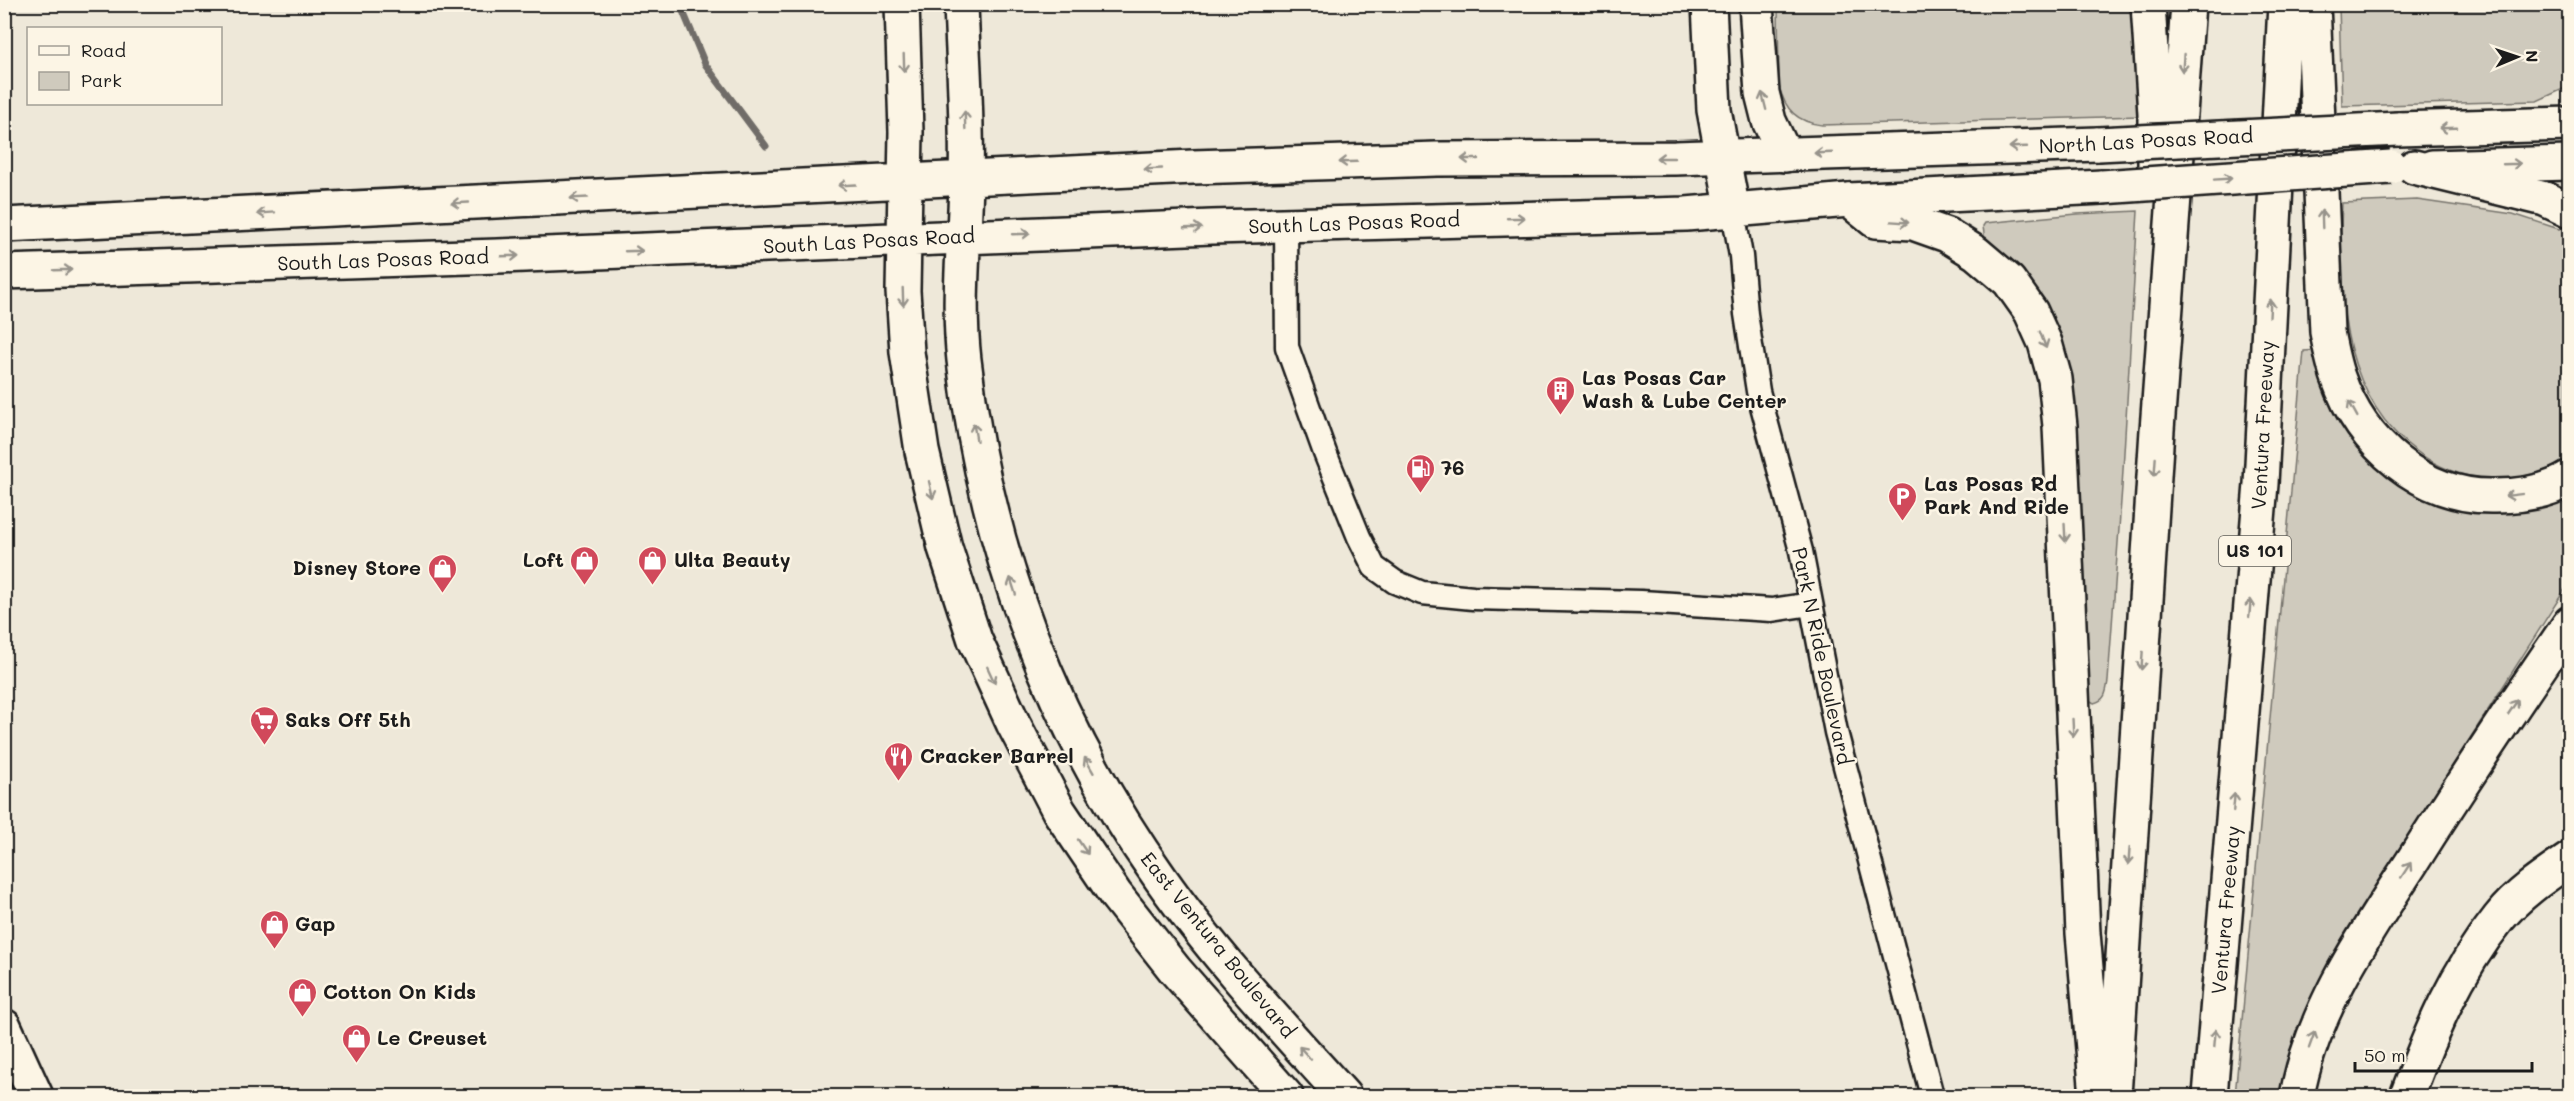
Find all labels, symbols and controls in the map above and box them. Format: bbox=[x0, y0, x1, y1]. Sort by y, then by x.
legend bbox=[27, 27, 222, 105]
north arrow bbox=[2487, 27, 2547, 87]
text: Road bbox=[81, 38, 126, 62]
text: N bbox=[2522, 50, 2543, 63]
one-way arrow bbox=[898, 52, 909, 72]
one-way arrow bbox=[2178, 52, 2189, 72]
text: Park bbox=[81, 68, 122, 92]
one-way arrow bbox=[1757, 92, 1769, 111]
one-way arrow bbox=[959, 111, 971, 131]
street label: North Las Posas Road bbox=[2038, 121, 2254, 159]
one-way arrow bbox=[2439, 122, 2459, 133]
one-way arrow bbox=[2009, 141, 2029, 152]
one-way arrow bbox=[1814, 148, 1834, 159]
one-way arrow bbox=[1655, 152, 1675, 164]
one-way arrow bbox=[1460, 153, 1480, 164]
one-way arrow bbox=[1339, 156, 1359, 167]
one-way arrow bbox=[2502, 159, 2522, 170]
one-way arrow bbox=[1144, 163, 1164, 175]
one-way arrow bbox=[2212, 173, 2232, 184]
one-way arrow bbox=[837, 180, 857, 191]
one-way arrow bbox=[569, 192, 589, 203]
one-way arrow bbox=[451, 198, 471, 209]
street label: South Las Posas Road bbox=[1248, 205, 1460, 239]
one-way arrow bbox=[256, 207, 276, 218]
one-way arrow bbox=[2316, 210, 2327, 230]
one-way arrow bbox=[1506, 213, 1526, 224]
one-way arrow bbox=[1890, 217, 1910, 228]
street label: South Las Posas Road bbox=[762, 221, 975, 259]
one-way arrow bbox=[1183, 222, 1203, 234]
one-way arrow bbox=[1011, 228, 1031, 240]
street label: South Las Posas Road bbox=[277, 242, 489, 276]
one-way arrow bbox=[624, 245, 644, 256]
one-way arrow bbox=[499, 250, 519, 261]
one-way arrow bbox=[52, 265, 72, 276]
one-way arrow bbox=[898, 287, 909, 307]
one-way arrow bbox=[2264, 299, 2275, 319]
one-way arrow bbox=[2038, 331, 2049, 349]
street label: Ventura Freeway bbox=[2245, 340, 2279, 510]
place label: Las Posas Car Wash & Lube Center bbox=[1582, 364, 1787, 413]
building icon: Las Posas Car Wash & Lube Center bbox=[1545, 374, 1577, 416]
one-way arrow bbox=[2347, 401, 2359, 418]
one-way arrow bbox=[970, 423, 981, 443]
fuel station icon: 76 bbox=[1404, 452, 1436, 494]
place label: 76 bbox=[1441, 454, 1464, 480]
one-way arrow bbox=[2149, 456, 2160, 476]
place label: Las Posas Rd Park And Ride bbox=[1924, 470, 2069, 519]
one-way arrow bbox=[926, 480, 938, 499]
parking icon: Las Posas Rd Park And Ride bbox=[1887, 480, 1919, 522]
one-way arrow bbox=[2505, 490, 2525, 501]
one-way arrow bbox=[2059, 523, 2070, 543]
road number: US 101 bbox=[2219, 536, 2291, 566]
shop icon: Loft bbox=[569, 544, 601, 586]
shop icon: Ulta Beauty bbox=[637, 544, 669, 586]
street label: Park N Ride Boulevard bbox=[1787, 545, 1859, 767]
place label: Loft bbox=[523, 546, 564, 572]
place label: Ulta Beauty bbox=[674, 546, 791, 572]
shop icon: Disney Store bbox=[426, 552, 458, 594]
place label: Disney Store bbox=[293, 554, 421, 580]
one-way arrow bbox=[1007, 577, 1018, 596]
one-way arrow bbox=[2245, 598, 2256, 618]
one-way arrow bbox=[2136, 651, 2147, 671]
one-way arrow bbox=[986, 665, 997, 683]
one-way arrow bbox=[2507, 699, 2519, 715]
supermarket icon: Saks Off 5th bbox=[248, 704, 280, 746]
place label: Saks Off 5th bbox=[285, 706, 411, 732]
one-way arrow bbox=[2068, 717, 2079, 737]
restaurant icon: Cracker Barrel bbox=[883, 740, 915, 782]
place label: Cracker Barrel bbox=[920, 742, 1074, 768]
one-way arrow bbox=[1083, 757, 1095, 774]
one-way arrow bbox=[2229, 793, 2240, 812]
street label: Ventura Freeway bbox=[2205, 824, 2245, 995]
one-way arrow bbox=[1077, 838, 1089, 854]
street label: East Ventura Boulevard bbox=[1136, 846, 1302, 1043]
one-way arrow bbox=[2124, 846, 2135, 865]
one-way arrow bbox=[2401, 862, 2413, 879]
shop icon: Gap bbox=[258, 908, 290, 950]
place label: Gap bbox=[295, 910, 335, 936]
shop icon: Cotton On Kids bbox=[286, 976, 318, 1018]
place label: Cotton On Kids bbox=[323, 978, 476, 1004]
shop icon: Le Creuset bbox=[340, 1022, 372, 1064]
place label: Le Creuset bbox=[377, 1024, 487, 1050]
one-way arrow bbox=[2210, 1029, 2221, 1049]
one-way arrow bbox=[2308, 1031, 2319, 1050]
scale bar bbox=[2355, 1035, 2532, 1073]
text: 50 m bbox=[2364, 1043, 2406, 1067]
one-way arrow bbox=[1298, 1046, 1312, 1061]

